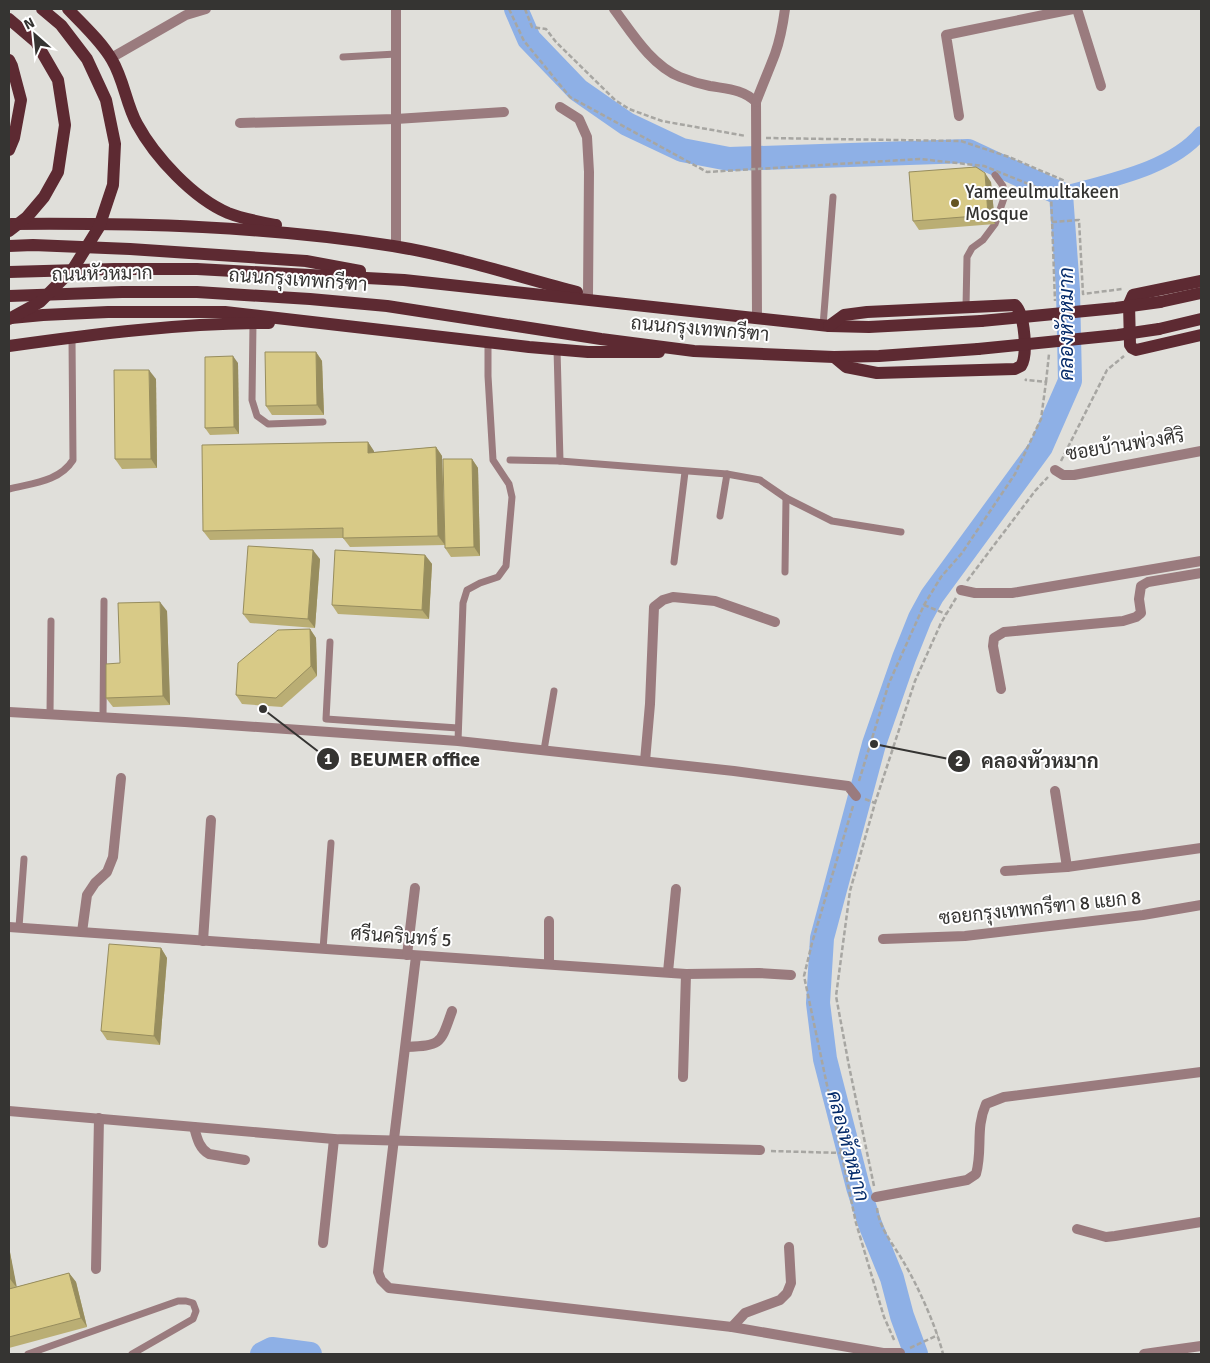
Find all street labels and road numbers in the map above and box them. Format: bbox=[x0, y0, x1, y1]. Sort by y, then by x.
street label: ถนนหัวหมาก bbox=[51, 261, 153, 287]
street label: ถนนกรุงเทพกรีฑา bbox=[228, 262, 368, 297]
street label: ถนนกรุงเทพกรีฑา bbox=[630, 310, 770, 347]
street label: ซอยบ้านพ่วงศิริ bbox=[1064, 424, 1186, 466]
street label: ซอยกรุงเทพกรีฑา 8 แยก 8 bbox=[938, 884, 1142, 931]
street label: ศรีนครินทร์ 5 bbox=[349, 920, 453, 953]

